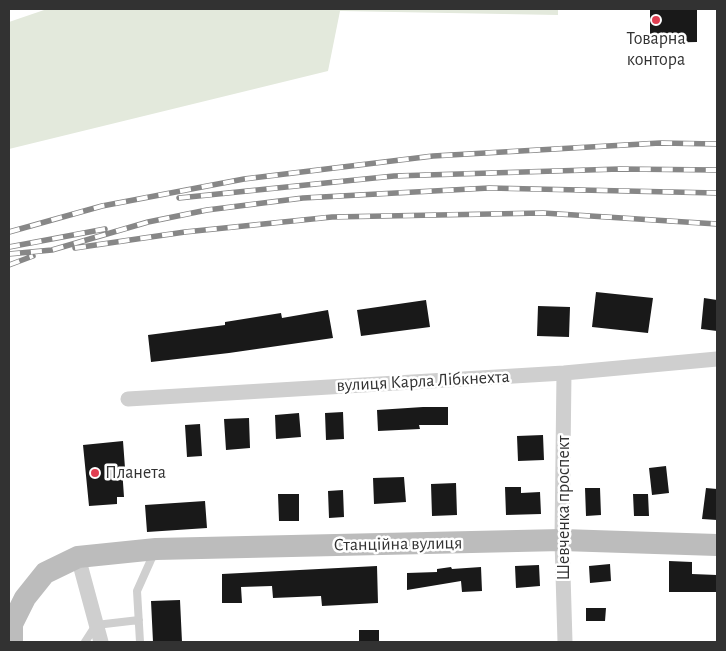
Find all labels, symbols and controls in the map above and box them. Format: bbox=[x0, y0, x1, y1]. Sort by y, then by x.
marker: Товарна контора bbox=[650, 14, 662, 26]
place label: Товарна контора bbox=[626, 28, 686, 70]
street label: вулиця Карла Лібкнехта bbox=[336, 366, 510, 396]
street label: Шевченка проспект bbox=[553, 436, 575, 580]
place label: Планета bbox=[105, 462, 166, 484]
marker: Планета bbox=[89, 467, 101, 479]
street label: Станційна вулиця bbox=[333, 532, 463, 556]

